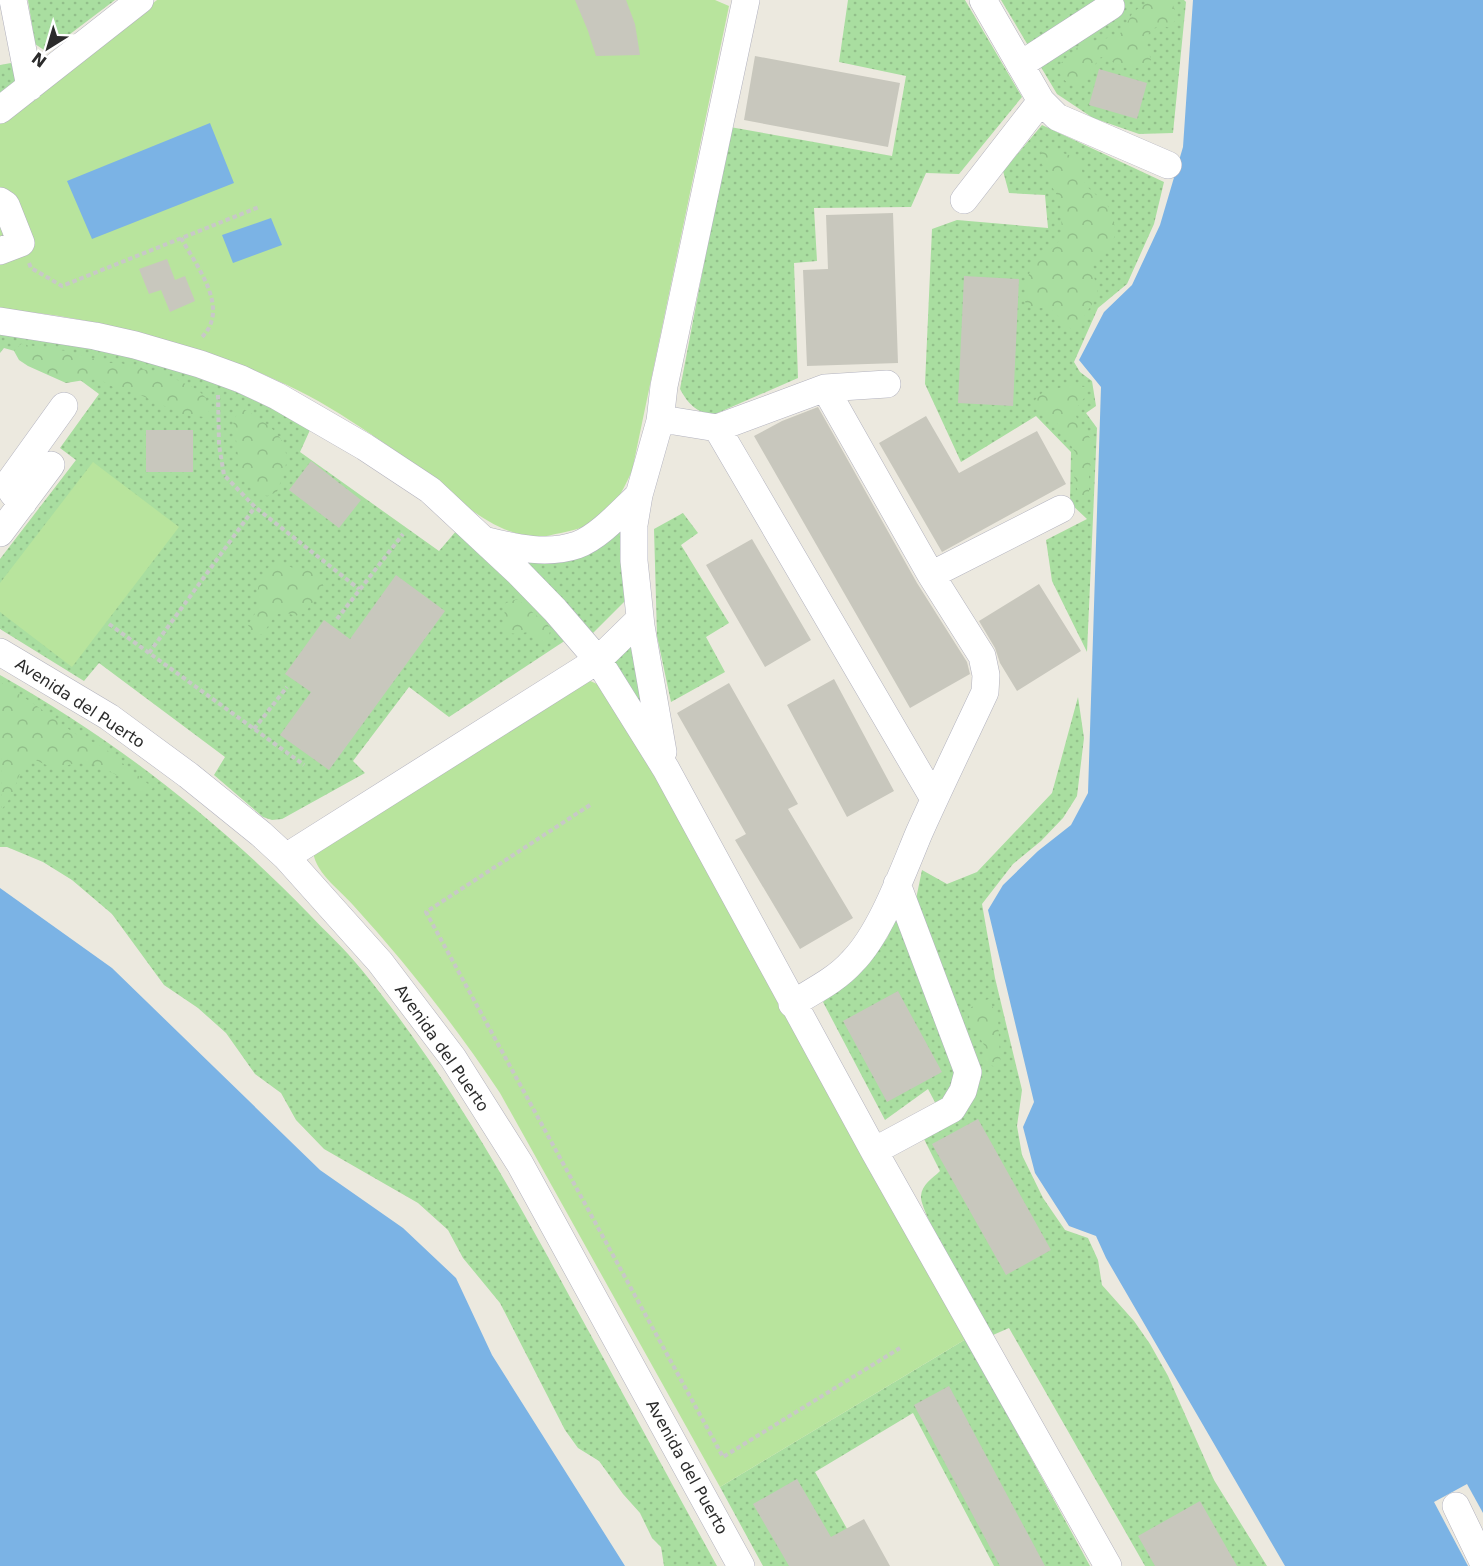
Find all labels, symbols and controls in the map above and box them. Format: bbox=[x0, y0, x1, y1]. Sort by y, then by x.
north arrow bbox=[18, 18, 78, 78]
text: N bbox=[28, 48, 50, 71]
street label: Avenida del Puerto bbox=[12, 654, 148, 752]
street label: Avenida del Puerto bbox=[391, 981, 493, 1115]
street label: Avenida del Puerto bbox=[642, 1397, 732, 1537]

